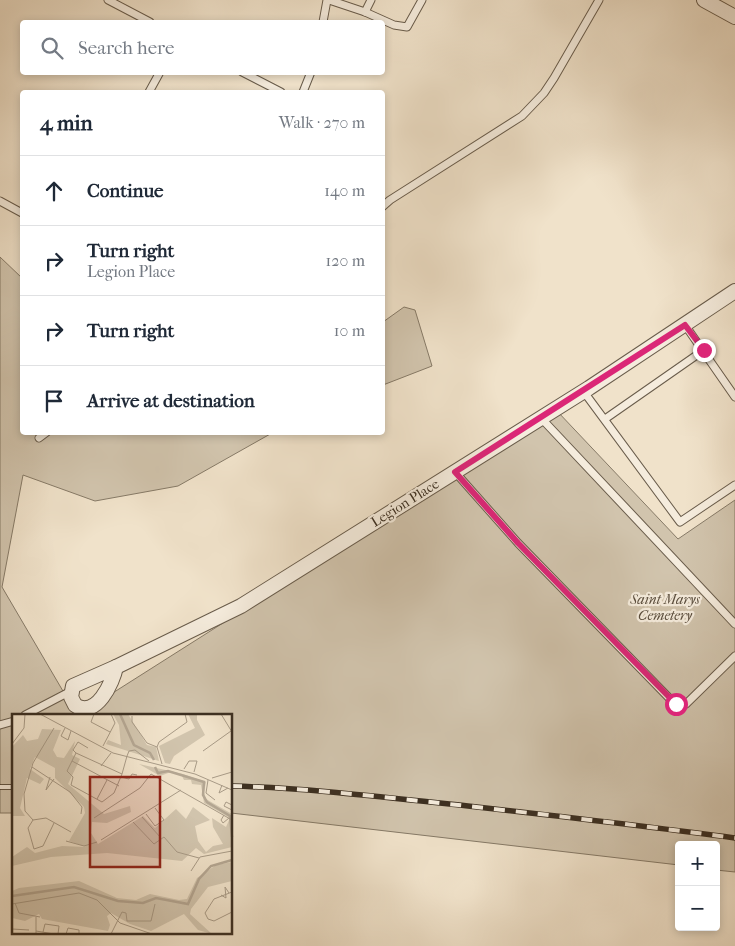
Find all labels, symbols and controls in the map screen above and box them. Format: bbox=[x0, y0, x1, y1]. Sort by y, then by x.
search box bbox=[20, 20, 385, 75]
icon: search bbox=[38, 34, 66, 62]
text: Search here bbox=[78, 37, 174, 59]
text: 4 min bbox=[40, 111, 93, 135]
text: Walk · 270 m bbox=[279, 113, 365, 132]
icon: ahead bbox=[40, 177, 68, 205]
text: Continue bbox=[87, 180, 163, 202]
text: 140 m bbox=[324, 181, 365, 200]
text: Turn right bbox=[87, 240, 174, 262]
icon: right bbox=[40, 247, 68, 275]
text: 120 m bbox=[326, 251, 365, 270]
text: Legion Place bbox=[87, 262, 175, 281]
icon: right bbox=[40, 317, 68, 345]
text: Turn right bbox=[87, 320, 174, 342]
text: 10 m bbox=[334, 321, 365, 340]
route end bbox=[693, 339, 716, 362]
icon: arrive bbox=[40, 387, 68, 415]
text: Arrive at destination bbox=[87, 390, 255, 412]
street label: Legion Place bbox=[368, 475, 442, 531]
park label: Saint Marys Cemetery bbox=[629, 591, 700, 624]
route start bbox=[665, 693, 688, 716]
inset map bbox=[12, 714, 232, 934]
map controls bbox=[675, 841, 720, 931]
button: + bbox=[675, 841, 720, 886]
button: − bbox=[675, 886, 720, 931]

